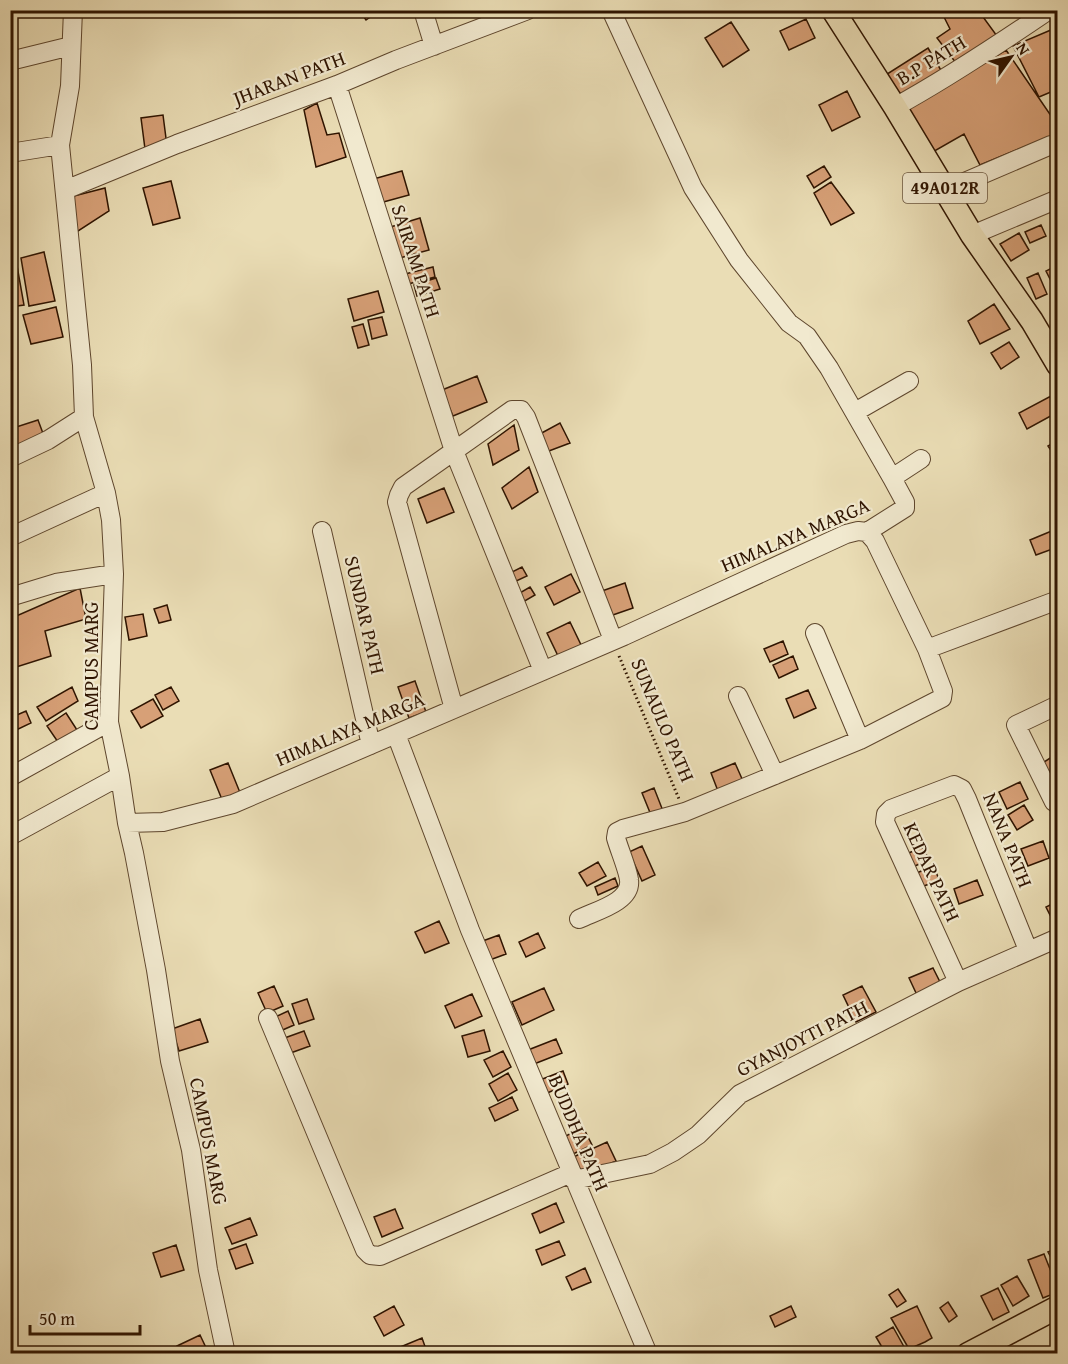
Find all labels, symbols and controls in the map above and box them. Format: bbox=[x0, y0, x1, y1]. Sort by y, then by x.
street label: B.P PATH bbox=[890, 27, 971, 92]
north arrow bbox=[981, 27, 1041, 87]
text: N bbox=[1010, 37, 1037, 60]
street label: JHARAN PATH bbox=[226, 43, 349, 113]
road number: 49A012R bbox=[903, 173, 987, 203]
street label: SAIRAM PATH bbox=[384, 200, 448, 321]
street label: HIMALAYA MARGA bbox=[716, 490, 874, 579]
street label: SUNDAR PATH bbox=[338, 553, 393, 677]
street label: CAMPUS MARG bbox=[76, 601, 105, 730]
street label: SUNAULO PATH bbox=[624, 653, 703, 786]
street label: HIMALAYA MARGA bbox=[271, 684, 429, 773]
street label: NANA PATH bbox=[976, 788, 1041, 892]
street label: KEDAR PATH bbox=[897, 817, 968, 926]
street label: GYANJOYTI PATH bbox=[731, 992, 873, 1083]
street label: BUDDHA PATH bbox=[542, 1070, 617, 1195]
street label: CAMPUS MARG bbox=[183, 1075, 236, 1207]
scale bar bbox=[30, 1298, 140, 1336]
text: 50 m bbox=[39, 1305, 75, 1332]

